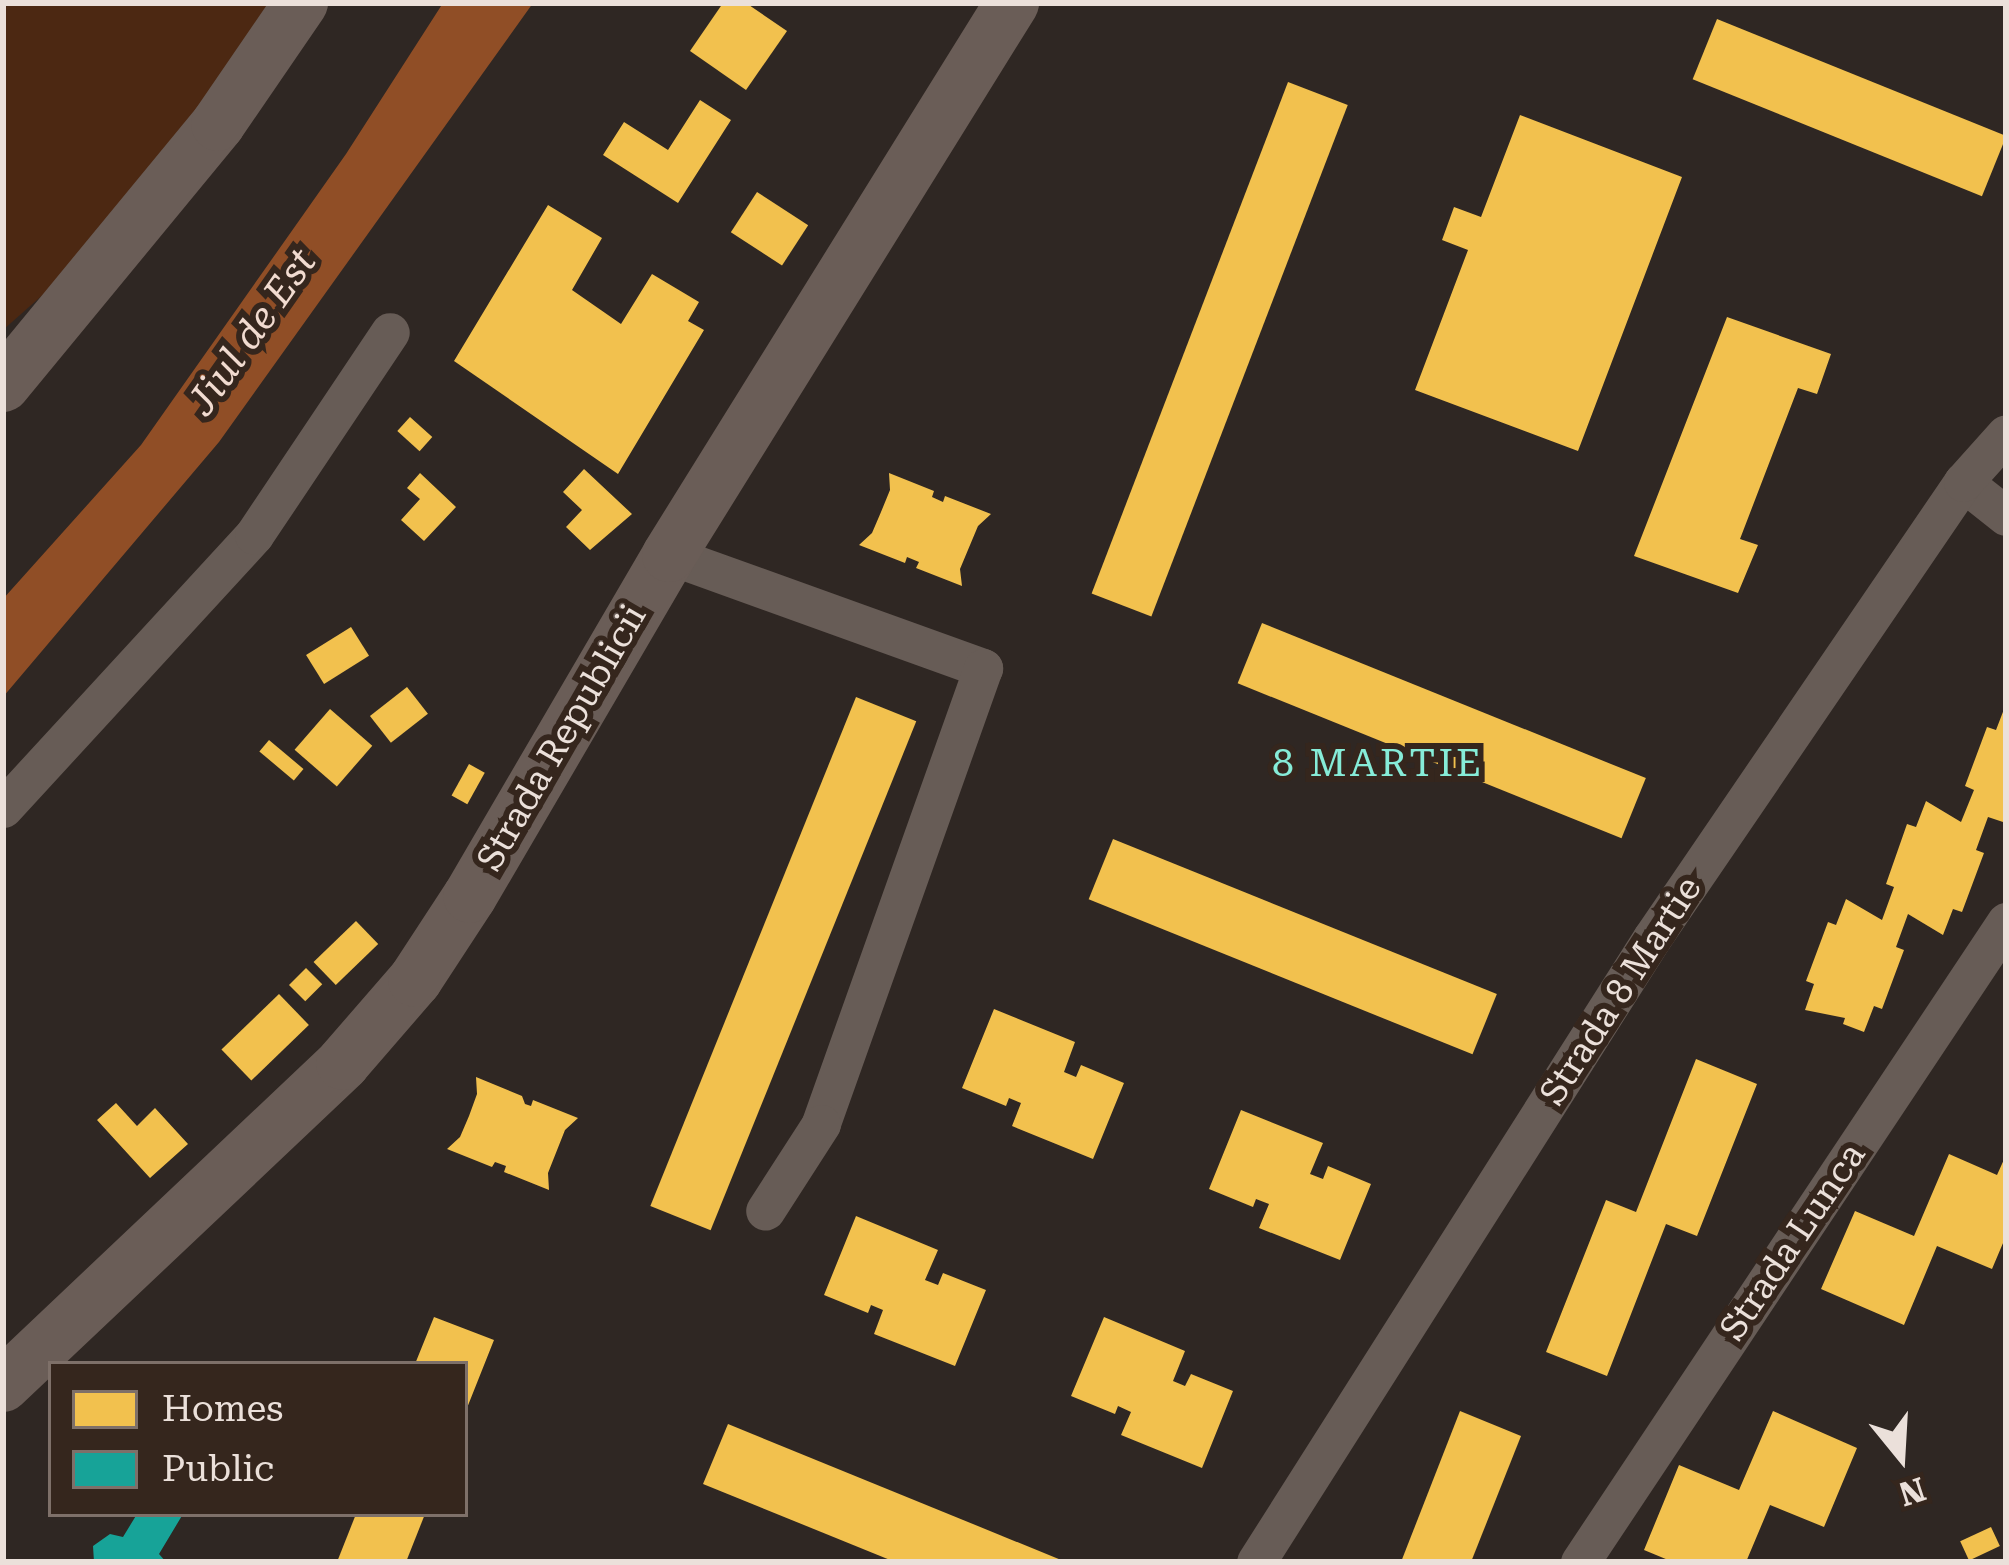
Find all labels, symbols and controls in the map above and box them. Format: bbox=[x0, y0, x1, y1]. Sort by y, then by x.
water label: Jiul de Est bbox=[178, 240, 326, 424]
street label: Strada Republicii bbox=[468, 597, 656, 879]
district label: 8 MARTIE bbox=[1272, 740, 1484, 786]
street label: Strada 8 Martie bbox=[1531, 869, 1711, 1113]
street label: Strada Lunca bbox=[1711, 1135, 1875, 1349]
legend bbox=[48, 1361, 468, 1517]
text: Homes bbox=[162, 1388, 283, 1430]
north arrow bbox=[1841, 1397, 1961, 1517]
text: Public bbox=[162, 1448, 274, 1490]
text: N bbox=[1894, 1469, 1930, 1514]

